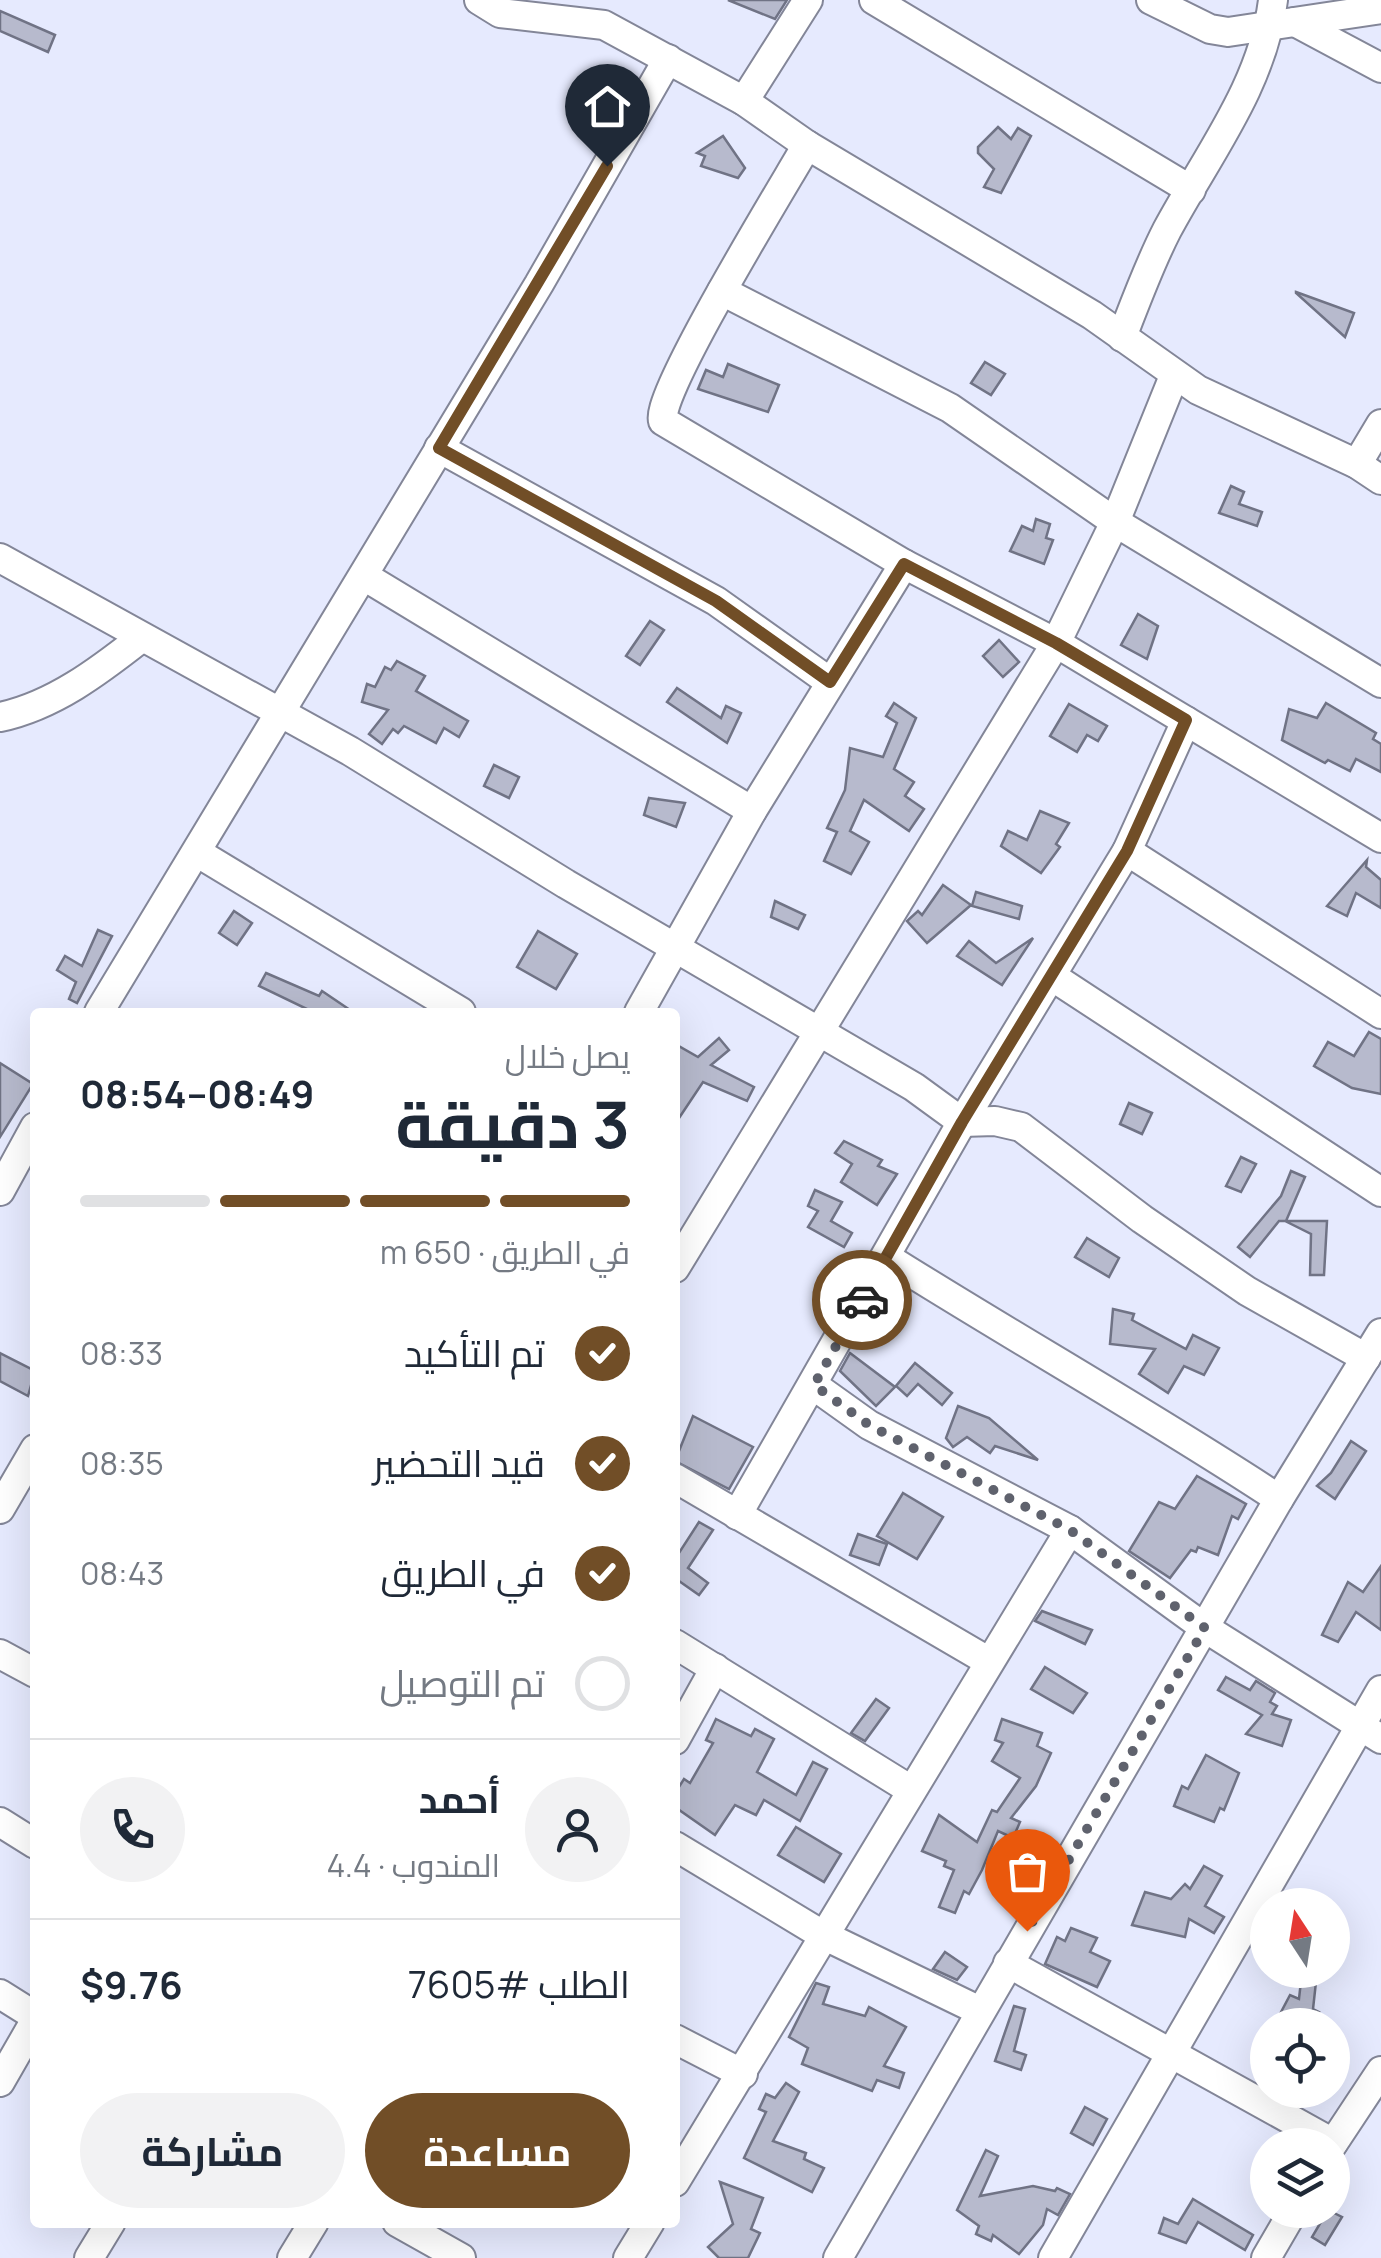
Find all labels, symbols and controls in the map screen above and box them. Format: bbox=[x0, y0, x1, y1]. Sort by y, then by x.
pin bbox=[565, 64, 650, 167]
icon: home bbox=[580, 79, 635, 134]
text: يصل خلال bbox=[505, 1034, 630, 1078]
text: 08:49–08:54 bbox=[80, 1067, 314, 1119]
text: 3 دقيقة bbox=[395, 1079, 630, 1168]
text: في الطريق · 650 m bbox=[380, 1230, 630, 1274]
courier bbox=[812, 1250, 912, 1350]
icon: car bbox=[835, 1273, 890, 1328]
text: تم التأكيد bbox=[404, 1326, 545, 1378]
icon: check bbox=[575, 1326, 630, 1381]
text: 08:33 bbox=[80, 1331, 163, 1375]
text: قيد التحضير bbox=[373, 1436, 545, 1488]
icon: check bbox=[575, 1436, 630, 1491]
text: 08:35 bbox=[80, 1441, 164, 1485]
text: في الطريق bbox=[381, 1546, 545, 1598]
icon: check bbox=[575, 1546, 630, 1601]
text: 08:43 bbox=[80, 1551, 164, 1595]
text: تم التوصيل bbox=[380, 1656, 545, 1708]
text: أحمد bbox=[419, 1772, 500, 1824]
button: phone bbox=[80, 1777, 185, 1882]
button: person bbox=[525, 1777, 630, 1882]
pin bbox=[985, 1829, 1070, 1932]
text: المندوب · 4.4 bbox=[326, 1843, 500, 1887]
icon: bag bbox=[1000, 1844, 1055, 1899]
north arrow bbox=[1250, 1888, 1350, 1988]
map controls bbox=[1250, 1888, 1350, 2228]
text: الطلب #7605 bbox=[408, 1957, 630, 2009]
text: $9.76 bbox=[80, 1958, 183, 2010]
button: locate bbox=[1250, 2008, 1350, 2108]
button: مشاركة bbox=[80, 2093, 345, 2208]
button: مساعدة bbox=[365, 2093, 630, 2208]
button: layers bbox=[1250, 2128, 1350, 2228]

